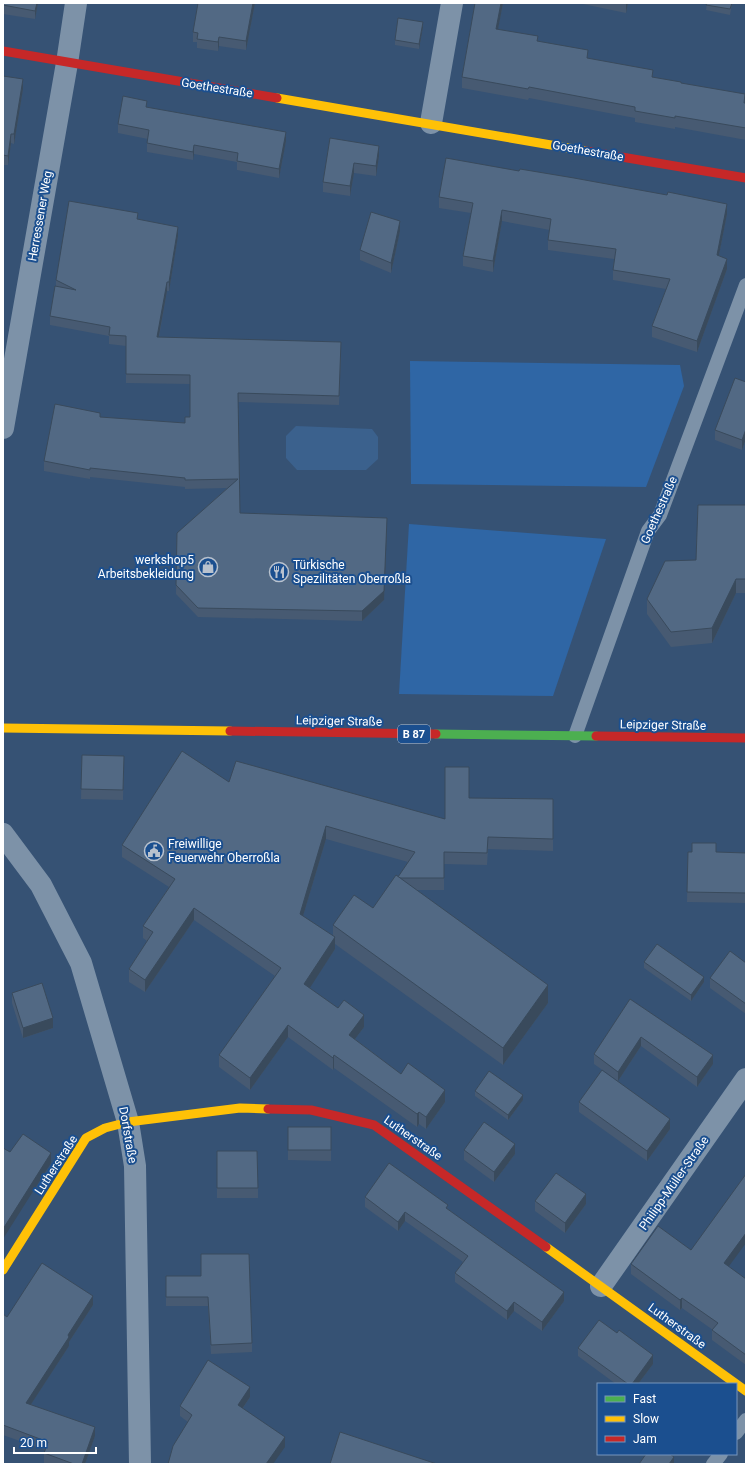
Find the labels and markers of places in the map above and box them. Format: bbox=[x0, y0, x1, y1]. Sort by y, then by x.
place label: werkshop5 Arbeitsbekleidung bbox=[98, 553, 194, 581]
shop icon: werkshop5 Arbeitsbekleidung bbox=[197, 556, 219, 578]
place label: Türkische Spezilitäten Oberroßla bbox=[293, 558, 411, 586]
restaurant icon: Türkische Spezilitäten Oberroßla bbox=[268, 561, 290, 583]
place label: Freiwillige Feuerwehr Oberroßla bbox=[168, 837, 280, 865]
public building icon: Freiwillige Feuerwehr Oberroßla bbox=[143, 840, 165, 862]

